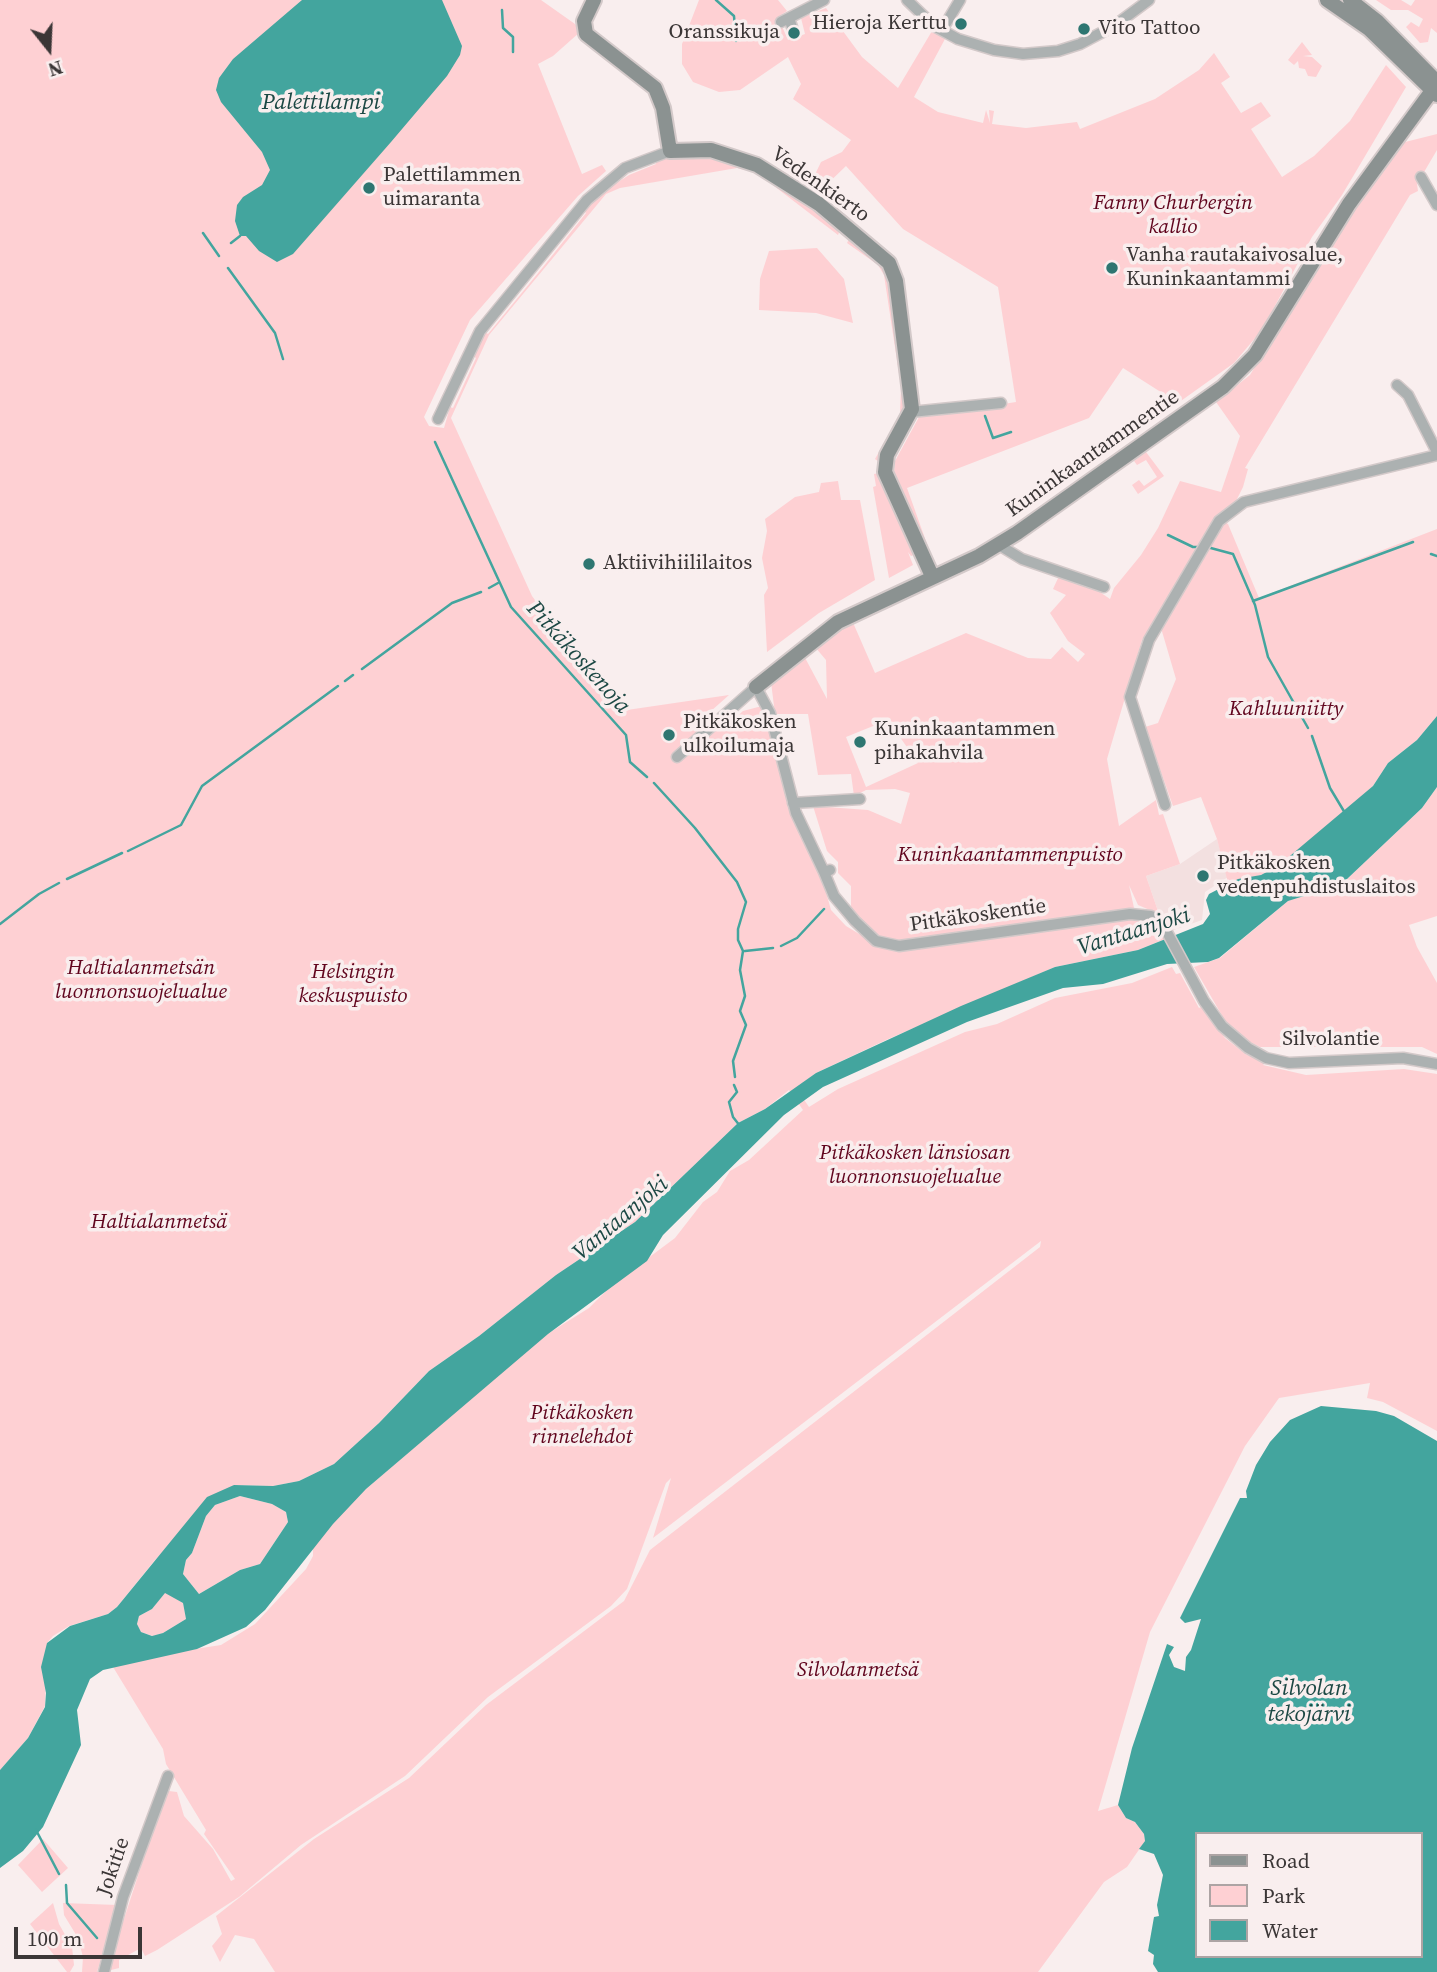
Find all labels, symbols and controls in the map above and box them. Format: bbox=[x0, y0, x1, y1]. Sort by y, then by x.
place label: Hieroja Kerttu bbox=[812, 11, 947, 37]
north arrow bbox=[14, 14, 84, 84]
marker: Hieroja Kerttu bbox=[953, 16, 969, 32]
place label: Vito Tattoo bbox=[1098, 16, 1200, 42]
place label: Oranssikuja bbox=[669, 20, 780, 46]
marker: Vito Tattoo bbox=[1076, 21, 1092, 37]
marker: Oranssikuja bbox=[786, 25, 802, 41]
text: N bbox=[45, 54, 66, 83]
water label: Palettilampi bbox=[262, 89, 380, 117]
street label: Vedenkierto bbox=[766, 142, 874, 228]
place label: Palettilammen uimaranta bbox=[383, 163, 521, 213]
marker: Palettilammen uimaranta bbox=[361, 180, 377, 196]
park label: Fanny Churbergin kallio bbox=[1093, 191, 1253, 241]
place label: Vanha rautakaivosalue, Kuninkaantammi bbox=[1126, 243, 1343, 293]
marker: Vanha rautakaivosalue, Kuninkaantammi bbox=[1104, 260, 1120, 276]
street label: Kuninkaantammentie bbox=[1002, 385, 1184, 523]
place label: Aktiivihiililaitos bbox=[603, 551, 752, 577]
marker: Aktiivihiililaitos bbox=[581, 556, 597, 572]
water label: Pitkäkoskenoja bbox=[520, 596, 636, 720]
park label: Kahluuniitty bbox=[1229, 697, 1343, 723]
place label: Pitkäkosken ulkoilumaja bbox=[683, 710, 797, 760]
place label: Kuninkaantammen pihakahvila bbox=[874, 717, 1056, 767]
marker: Pitkäkosken ulkoilumaja bbox=[661, 727, 677, 743]
marker: Kuninkaantammen pihakahvila bbox=[852, 734, 868, 750]
park label: Kuninkaantammenpuisto bbox=[897, 843, 1123, 869]
place label: Pitkäkosken vedenpuhdistuslaitos bbox=[1217, 851, 1416, 901]
marker: Pitkäkosken vedenpuhdistuslaitos bbox=[1195, 868, 1211, 884]
street label: Pitkäkoskentie bbox=[908, 894, 1048, 938]
water label: Vantaanjoki bbox=[1074, 902, 1194, 962]
park label: Haltialanmetsän luonnonsuojelualue bbox=[55, 956, 227, 1006]
park label: Helsingin keskuspuisto bbox=[299, 960, 407, 1010]
street label: Silvolantie bbox=[1282, 1027, 1380, 1053]
park label: Pitkäkosken länsiosan luonnonsuojelualue bbox=[819, 1141, 1011, 1191]
water label: Vantaanjoki bbox=[568, 1171, 674, 1267]
park label: Haltialanmetsä bbox=[91, 1210, 227, 1236]
park label: Pitkäkosken rinnelehdot bbox=[530, 1401, 634, 1451]
park label: Silvolanmetsä bbox=[797, 1658, 919, 1684]
water label: Silvolan tekojärvi bbox=[1267, 1675, 1351, 1729]
legend bbox=[1196, 1832, 1423, 1958]
street label: Jokitie bbox=[92, 1834, 136, 1900]
text: Road bbox=[1262, 1846, 1310, 1875]
text: Park bbox=[1262, 1881, 1305, 1910]
scale bar bbox=[18, 1912, 145, 1956]
text: Water bbox=[1262, 1916, 1318, 1945]
text: 100 m bbox=[27, 1924, 82, 1953]

